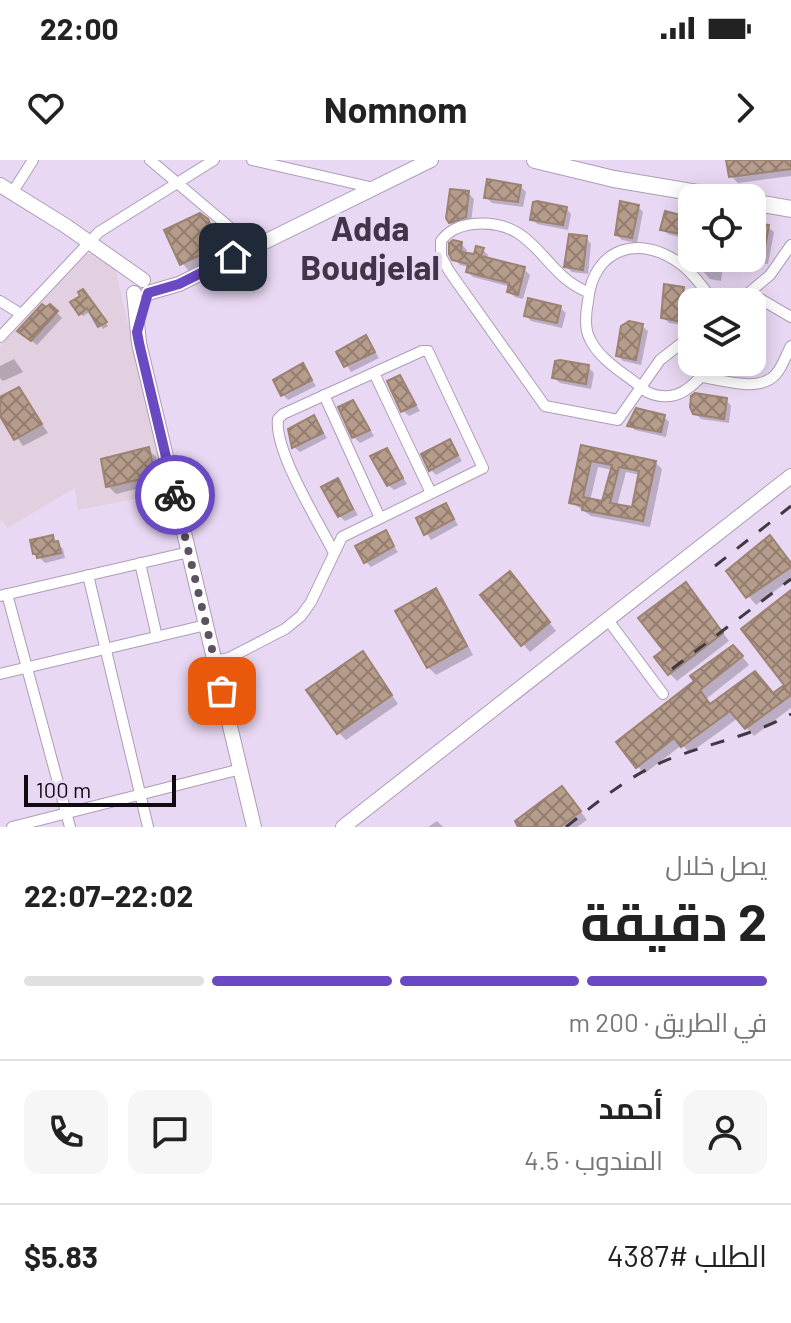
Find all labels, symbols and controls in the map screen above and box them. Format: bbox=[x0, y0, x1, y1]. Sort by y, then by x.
text: 22:00 bbox=[40, 10, 119, 46]
icon: heart bbox=[24, 86, 68, 130]
icon: forward bbox=[723, 86, 767, 130]
text: Nomnom bbox=[324, 87, 467, 130]
map controls bbox=[678, 184, 766, 376]
button: locate bbox=[678, 184, 766, 272]
district label: Adda Boudjelal bbox=[300, 207, 440, 287]
pin bbox=[199, 223, 267, 291]
icon: home bbox=[211, 235, 255, 279]
button: layers bbox=[678, 288, 766, 376]
courier bbox=[135, 455, 215, 535]
icon: bike bbox=[153, 473, 197, 517]
pin bbox=[188, 657, 256, 725]
icon: bag bbox=[200, 669, 244, 713]
scale bar bbox=[24, 771, 176, 807]
text: 100 m bbox=[36, 776, 91, 802]
text: يصل خلال bbox=[665, 849, 767, 880]
text: 22:02–22:07 bbox=[24, 877, 193, 913]
text: 2 دقيقة bbox=[580, 889, 767, 951]
text: في الطريق · 200 m bbox=[569, 1006, 767, 1037]
text: أحمد bbox=[599, 1089, 663, 1125]
button: phone bbox=[24, 1090, 108, 1174]
button: chat bbox=[128, 1090, 212, 1174]
button: person bbox=[683, 1090, 767, 1174]
text: المندوب · 4.5 bbox=[524, 1144, 663, 1175]
text: الطلب #4387 bbox=[607, 1237, 767, 1273]
text: $5.83 bbox=[24, 1238, 98, 1274]

